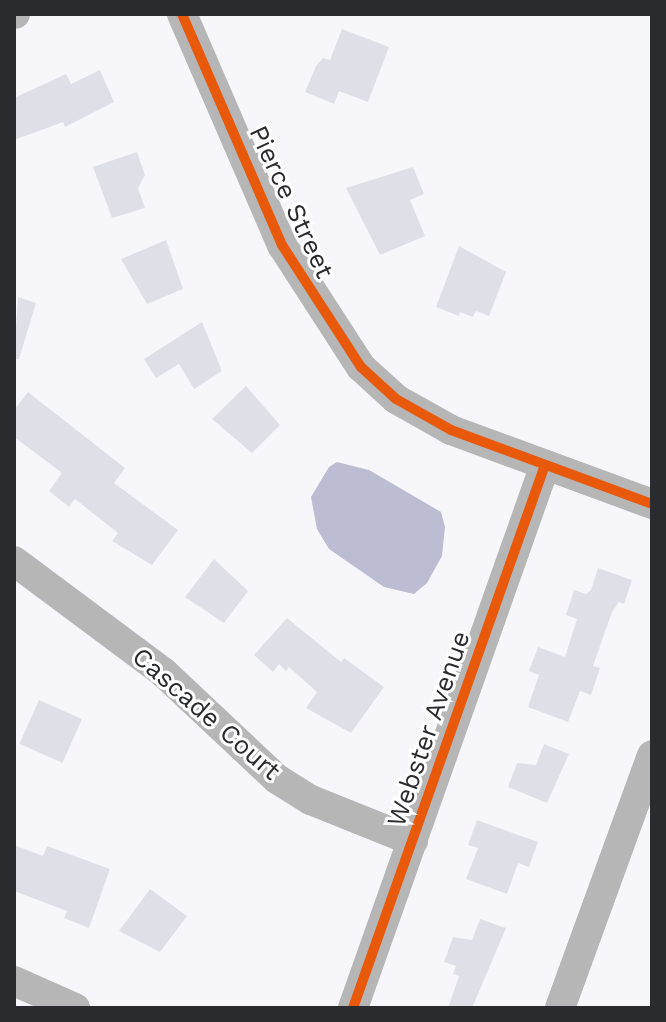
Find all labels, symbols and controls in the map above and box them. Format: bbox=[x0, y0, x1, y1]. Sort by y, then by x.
street label: Pierce Street bbox=[242, 121, 340, 283]
street label: Webster Avenue bbox=[381, 626, 477, 832]
street label: Cascade Court bbox=[126, 641, 286, 787]

